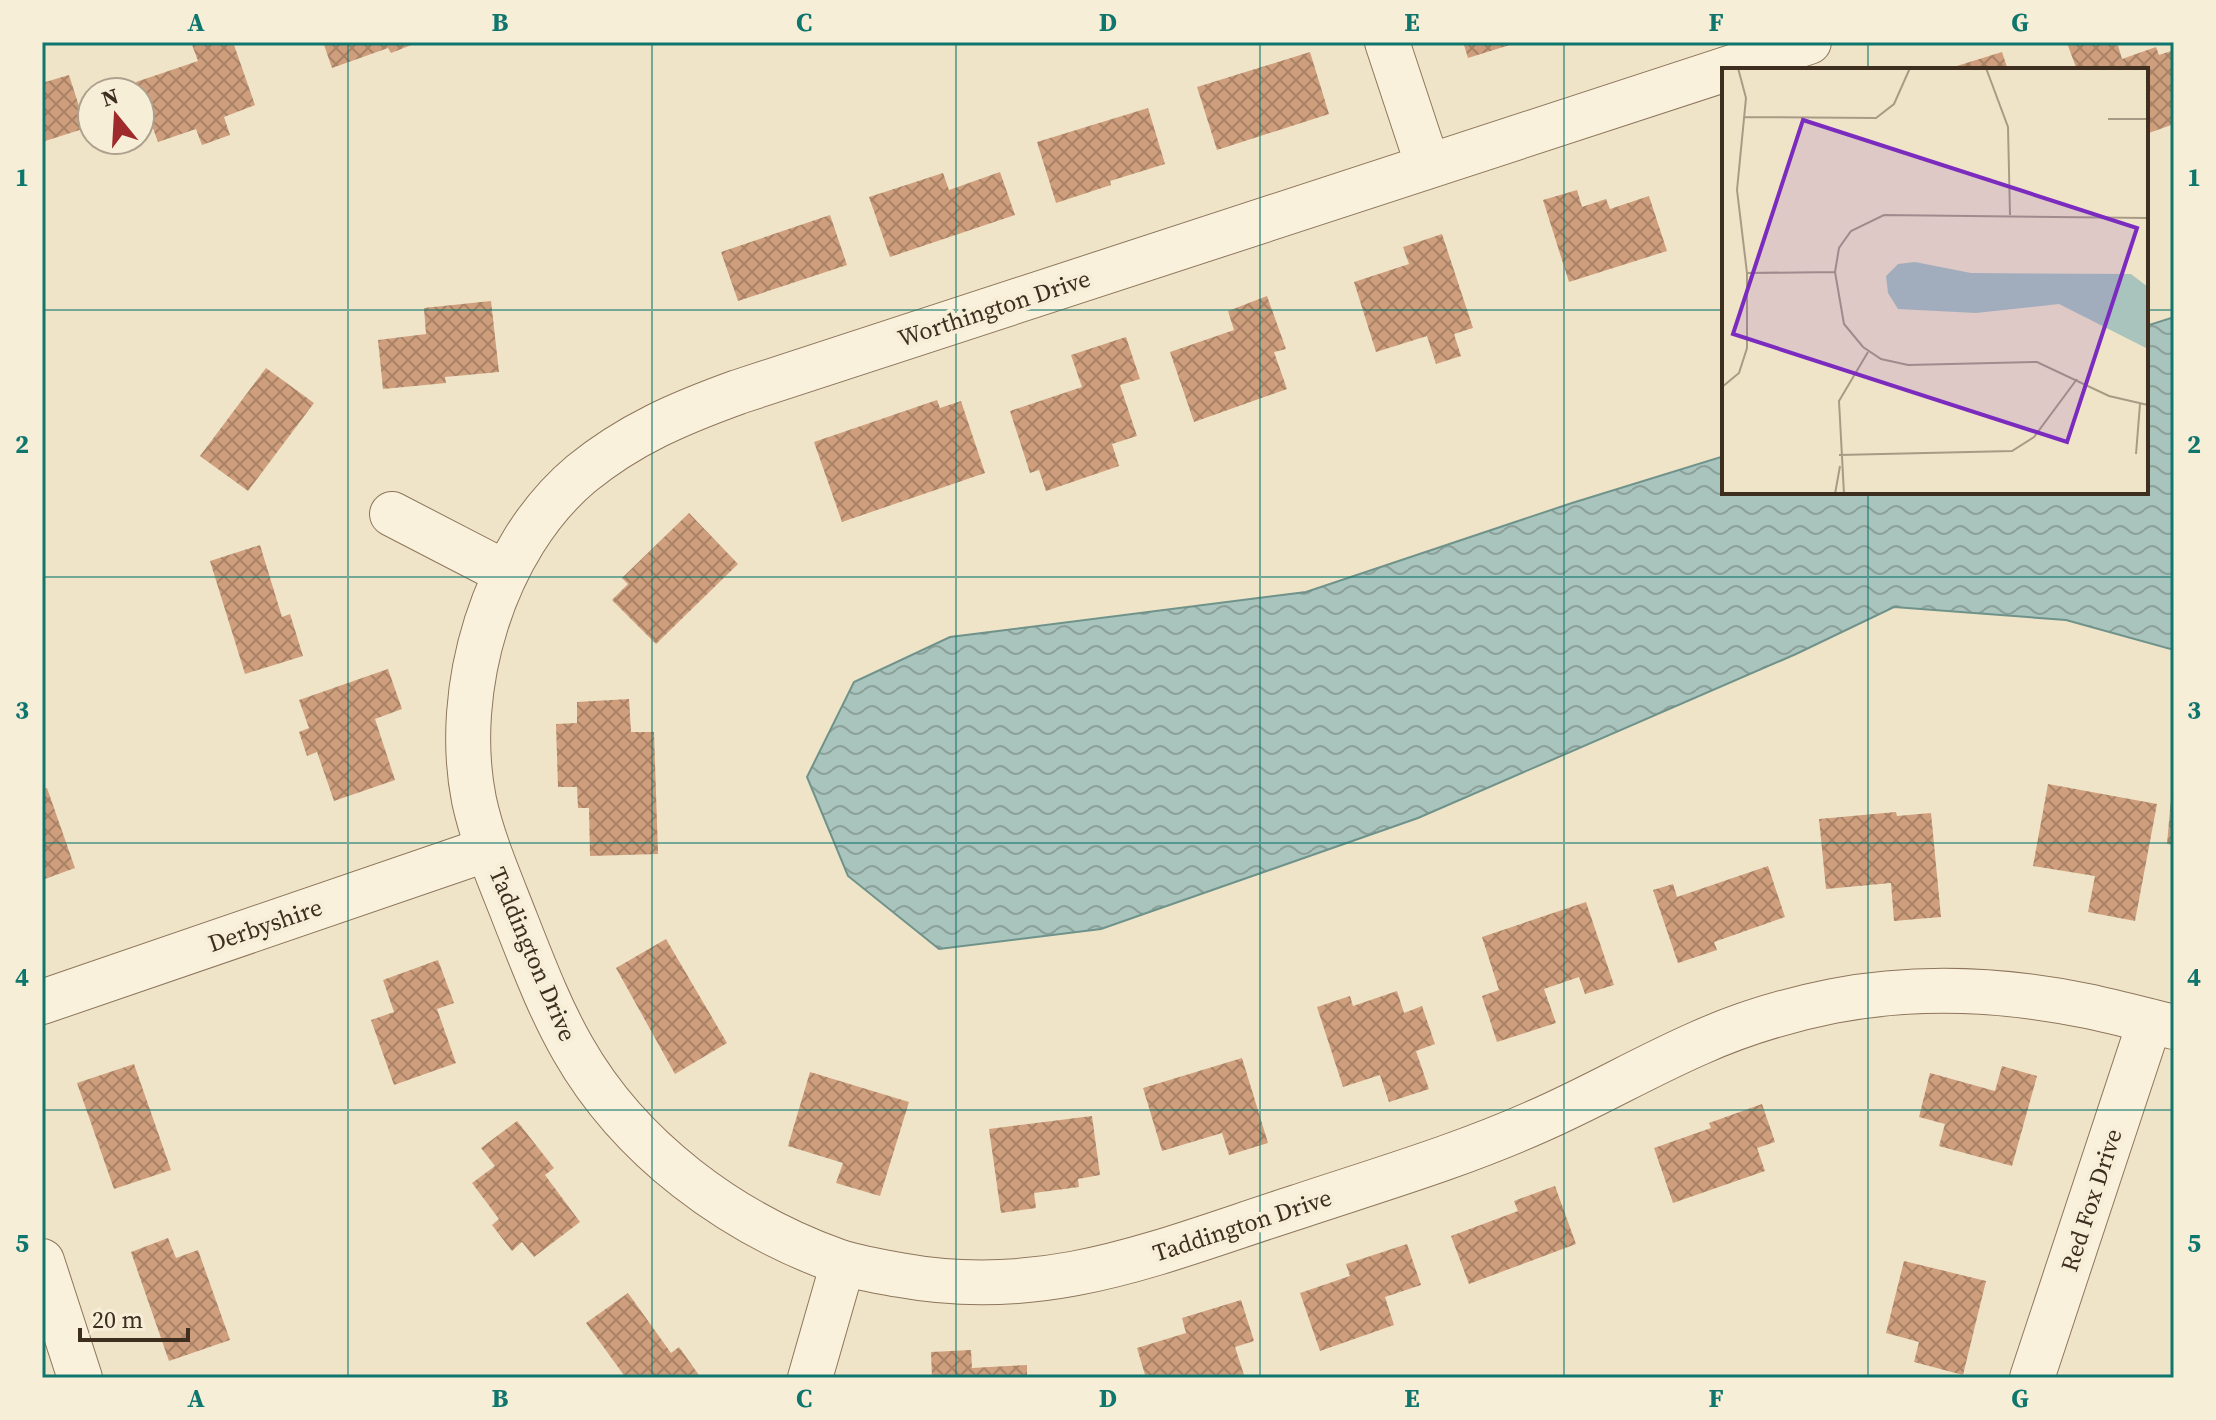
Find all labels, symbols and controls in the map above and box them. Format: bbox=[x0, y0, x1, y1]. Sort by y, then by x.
text: A bbox=[187, 4, 205, 40]
text: B bbox=[492, 4, 509, 40]
text: C bbox=[796, 4, 812, 40]
text: D bbox=[1099, 4, 1117, 40]
text: E bbox=[1404, 4, 1420, 40]
text: F bbox=[1708, 4, 1724, 40]
text: G bbox=[2011, 4, 2029, 40]
inset map bbox=[1722, 68, 2148, 494]
north arrow bbox=[76, 76, 156, 156]
text: N bbox=[98, 80, 122, 114]
text: 1 bbox=[15, 159, 29, 195]
text: 1 bbox=[2187, 159, 2201, 195]
street label: Worthington Drive bbox=[894, 261, 1094, 355]
text: 2 bbox=[15, 426, 29, 462]
text: 2 bbox=[2187, 426, 2201, 462]
text: 3 bbox=[15, 692, 29, 728]
text: 3 bbox=[2187, 692, 2201, 728]
street label: Taddington Drive bbox=[481, 862, 585, 1046]
street label: Derbyshire bbox=[203, 890, 327, 960]
text: 4 bbox=[15, 959, 29, 995]
text: 4 bbox=[2187, 959, 2201, 995]
street label: Red Fox Drive bbox=[2052, 1124, 2130, 1276]
street label: Taddington Drive bbox=[1148, 1181, 1336, 1269]
text: 5 bbox=[15, 1225, 29, 1261]
text: 5 bbox=[2187, 1225, 2201, 1261]
scale bar bbox=[80, 1292, 188, 1342]
text: 20 m bbox=[92, 1303, 143, 1336]
text: A bbox=[187, 1380, 205, 1416]
text: B bbox=[492, 1380, 509, 1416]
text: C bbox=[796, 1380, 812, 1416]
text: D bbox=[1099, 1380, 1117, 1416]
text: E bbox=[1404, 1380, 1420, 1416]
text: F bbox=[1708, 1380, 1724, 1416]
text: G bbox=[2011, 1380, 2029, 1416]

